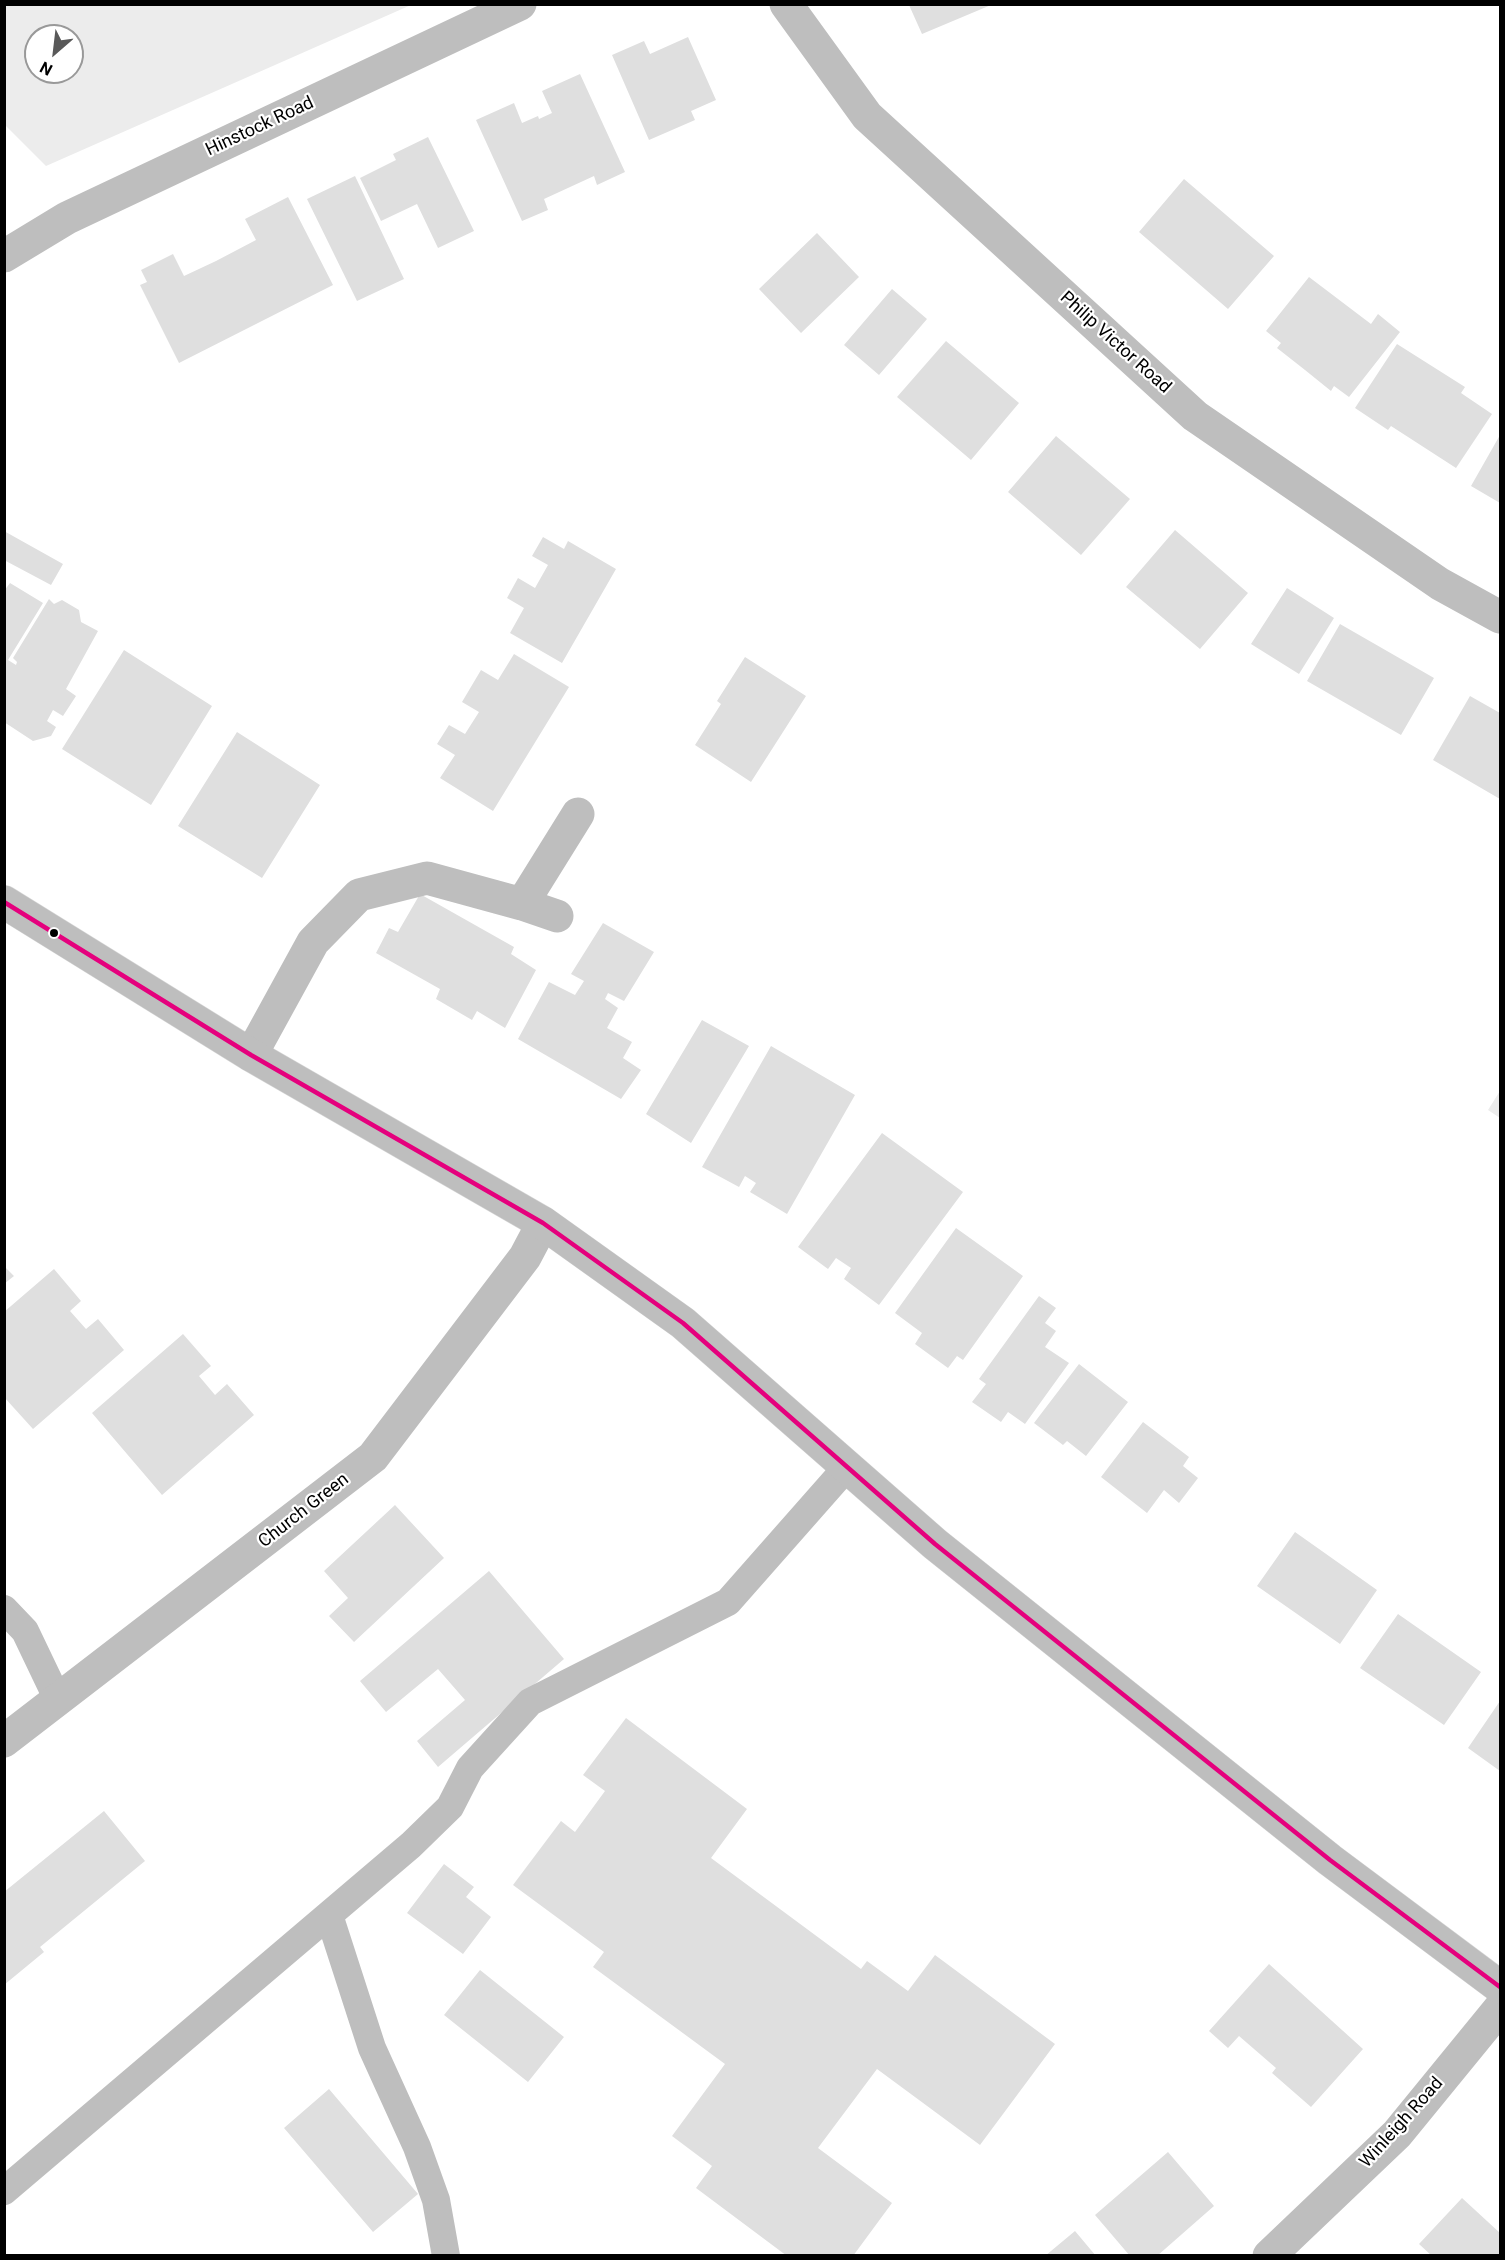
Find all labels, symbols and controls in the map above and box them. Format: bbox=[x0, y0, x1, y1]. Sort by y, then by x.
north arrow bbox=[24, 24, 84, 84]
text: N bbox=[37, 58, 56, 80]
street label: Hinstock Road bbox=[203, 93, 317, 161]
street label: Philip Victor Road bbox=[1055, 287, 1175, 399]
unlabelled marker bbox=[48, 927, 60, 939]
street label: Church Green bbox=[255, 1469, 353, 1553]
street label: Winleigh Road bbox=[1356, 2073, 1448, 2173]

